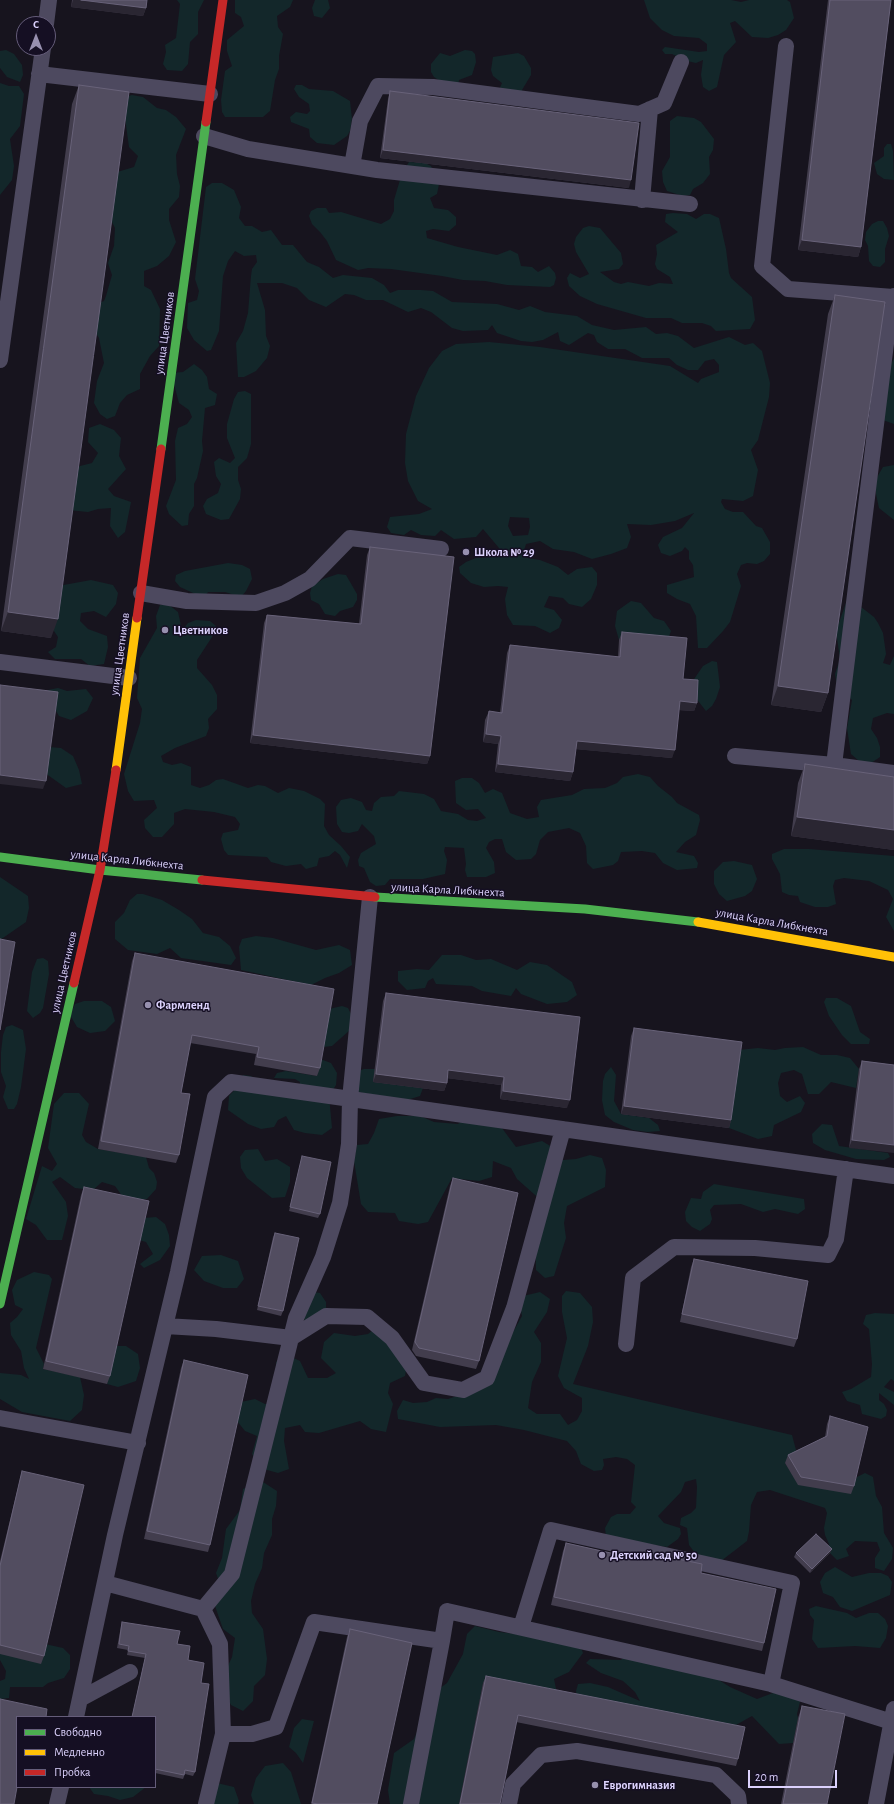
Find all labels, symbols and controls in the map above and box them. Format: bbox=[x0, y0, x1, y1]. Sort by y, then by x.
north arrow bbox=[16, 16, 56, 56]
text: С bbox=[33, 19, 39, 30]
street label: улица Цветников bbox=[152, 291, 178, 375]
place label: Школа № 29 bbox=[474, 545, 534, 559]
marker: Школа № 29 bbox=[461, 547, 471, 557]
street label: улица Цветников bbox=[107, 612, 133, 696]
place label: Цветников bbox=[173, 623, 228, 637]
marker: Цветников bbox=[160, 625, 170, 635]
street label: улица Карла Либкнехта bbox=[70, 847, 184, 873]
street label: улица Карла Либкнехта bbox=[391, 880, 505, 900]
street label: улица Карла Либкнехта bbox=[715, 905, 829, 939]
street label: улица Цветников bbox=[48, 930, 80, 1014]
place label: Фармленд bbox=[156, 998, 210, 1012]
marker: Фармленд bbox=[143, 1000, 153, 1010]
place label: Детский сад № 50 bbox=[610, 1548, 697, 1562]
marker: Детский сад № 50 bbox=[597, 1550, 607, 1560]
legend bbox=[16, 1716, 156, 1788]
text: Свободно bbox=[54, 1726, 102, 1738]
text: Медленно bbox=[54, 1746, 105, 1758]
scale bar bbox=[750, 1762, 839, 1788]
text: Пробка bbox=[54, 1766, 91, 1778]
text: 20 m bbox=[755, 1771, 778, 1783]
place label: Еврогимназия bbox=[603, 1778, 675, 1792]
marker: Еврогимназия bbox=[590, 1780, 600, 1790]

